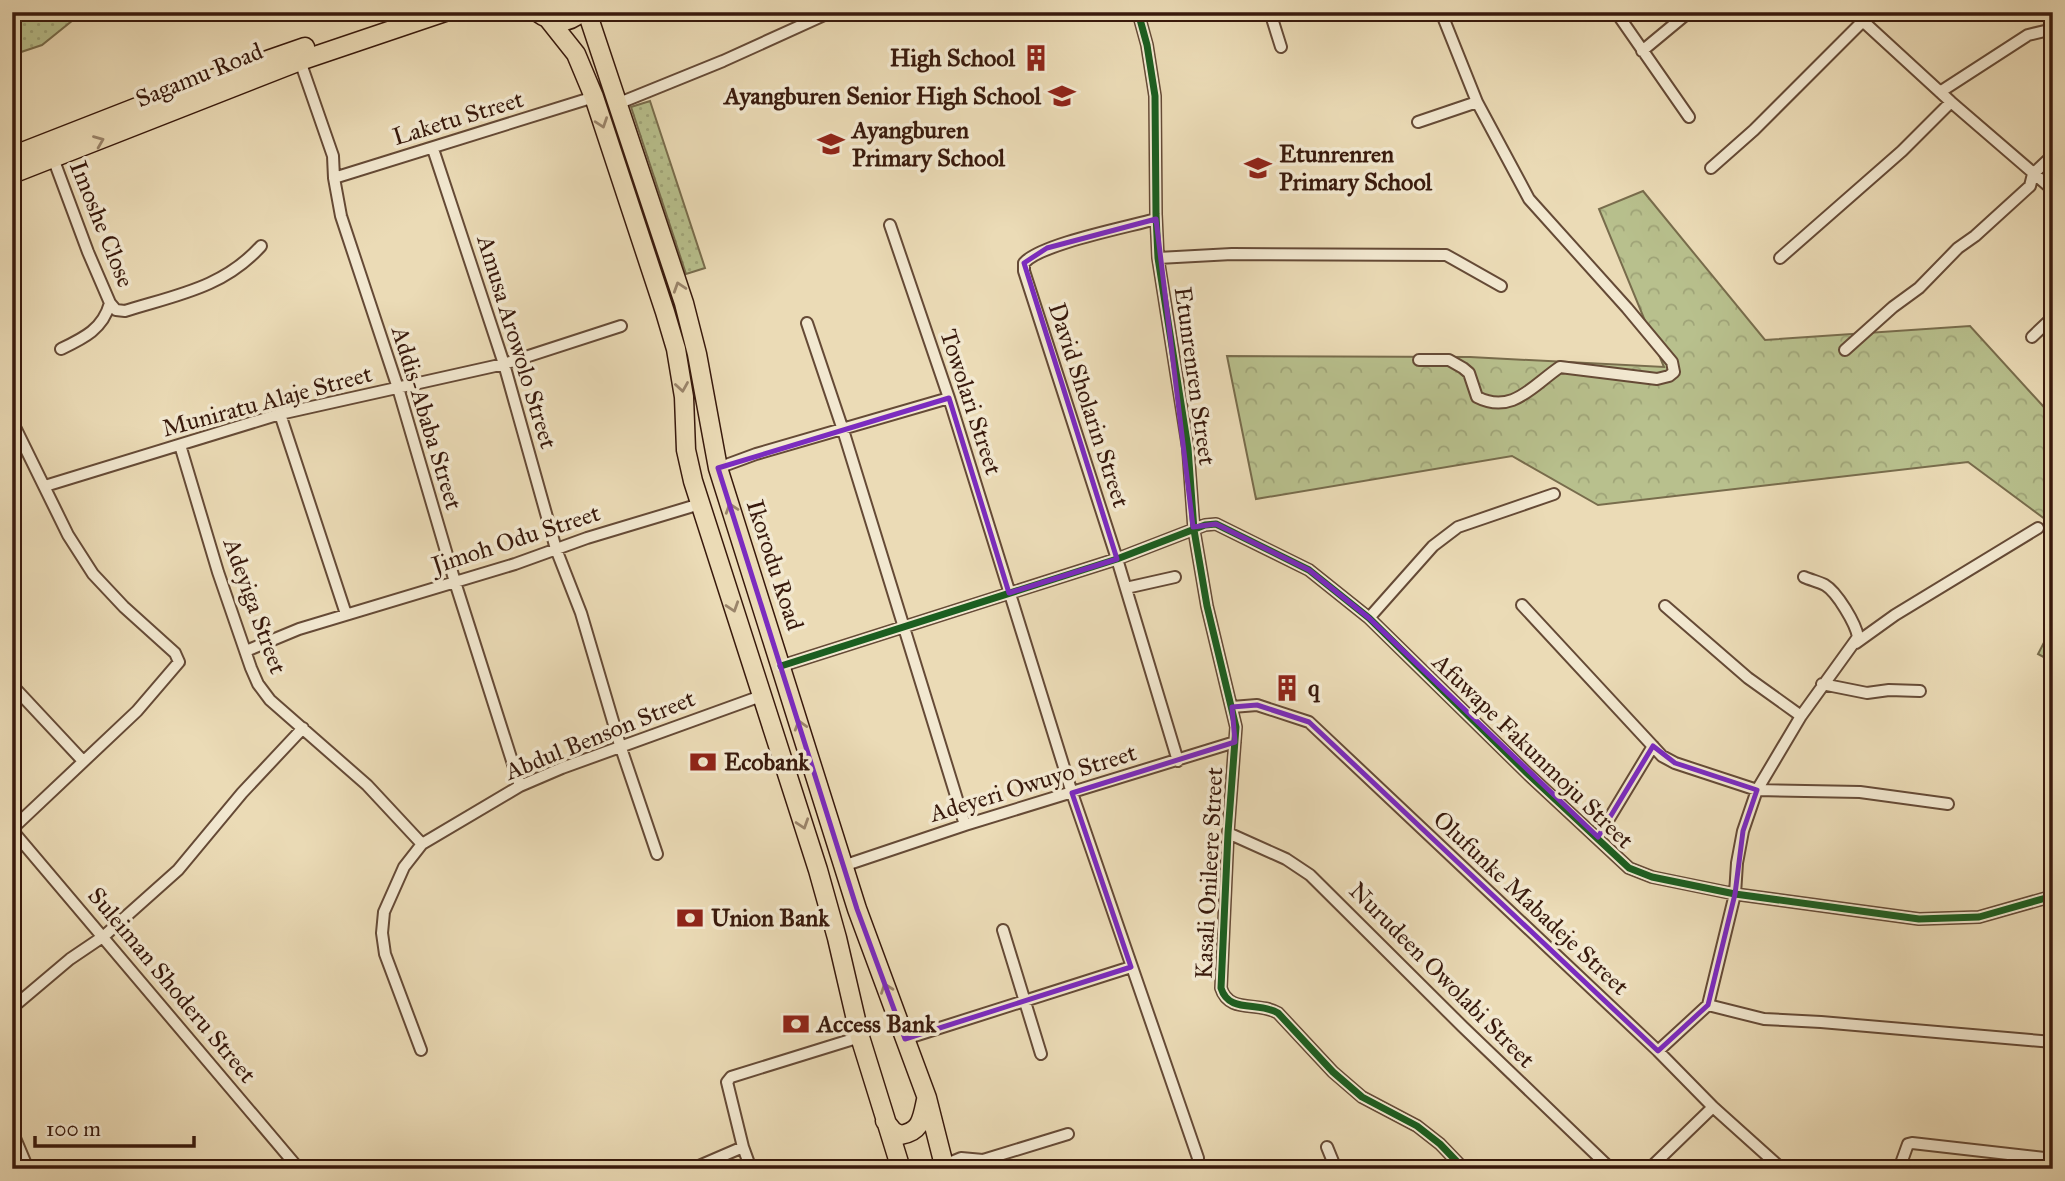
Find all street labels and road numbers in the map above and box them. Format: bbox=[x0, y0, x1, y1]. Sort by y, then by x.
street label: Sagamu Road bbox=[131, 36, 267, 114]
street label: Laketu Street bbox=[389, 84, 527, 152]
street label: Imoshe Close bbox=[63, 156, 141, 292]
street label: Amusa Arowolo Street bbox=[470, 231, 564, 453]
street label: Etunrenren Street bbox=[1168, 285, 1222, 468]
street label: David Sholarin Street bbox=[1042, 299, 1136, 512]
street label: Addis-Ababa Street bbox=[385, 322, 469, 514]
street label: Towolari Street bbox=[933, 325, 1009, 479]
street label: Muniratu Alaje Street bbox=[159, 358, 376, 443]
street label: Ikorodu Road bbox=[740, 496, 810, 634]
street label: Jimoh Odu Street bbox=[425, 498, 604, 581]
street label: Adeyiga Street bbox=[216, 533, 294, 678]
street label: Afuwape Fakunmoju Street bbox=[1426, 646, 1640, 855]
street label: Abdul Benson Street bbox=[500, 683, 700, 787]
street label: Adeyeri Owuyo Street bbox=[925, 737, 1140, 829]
street label: Kasali Onileere Street bbox=[1188, 766, 1230, 980]
street label: Olufunke Mabadeje Street bbox=[1427, 804, 1635, 1002]
street label: Nurudeen Owolabi Street bbox=[1343, 876, 1542, 1075]
street label: Suleiman Shoderu Street bbox=[81, 881, 263, 1089]

